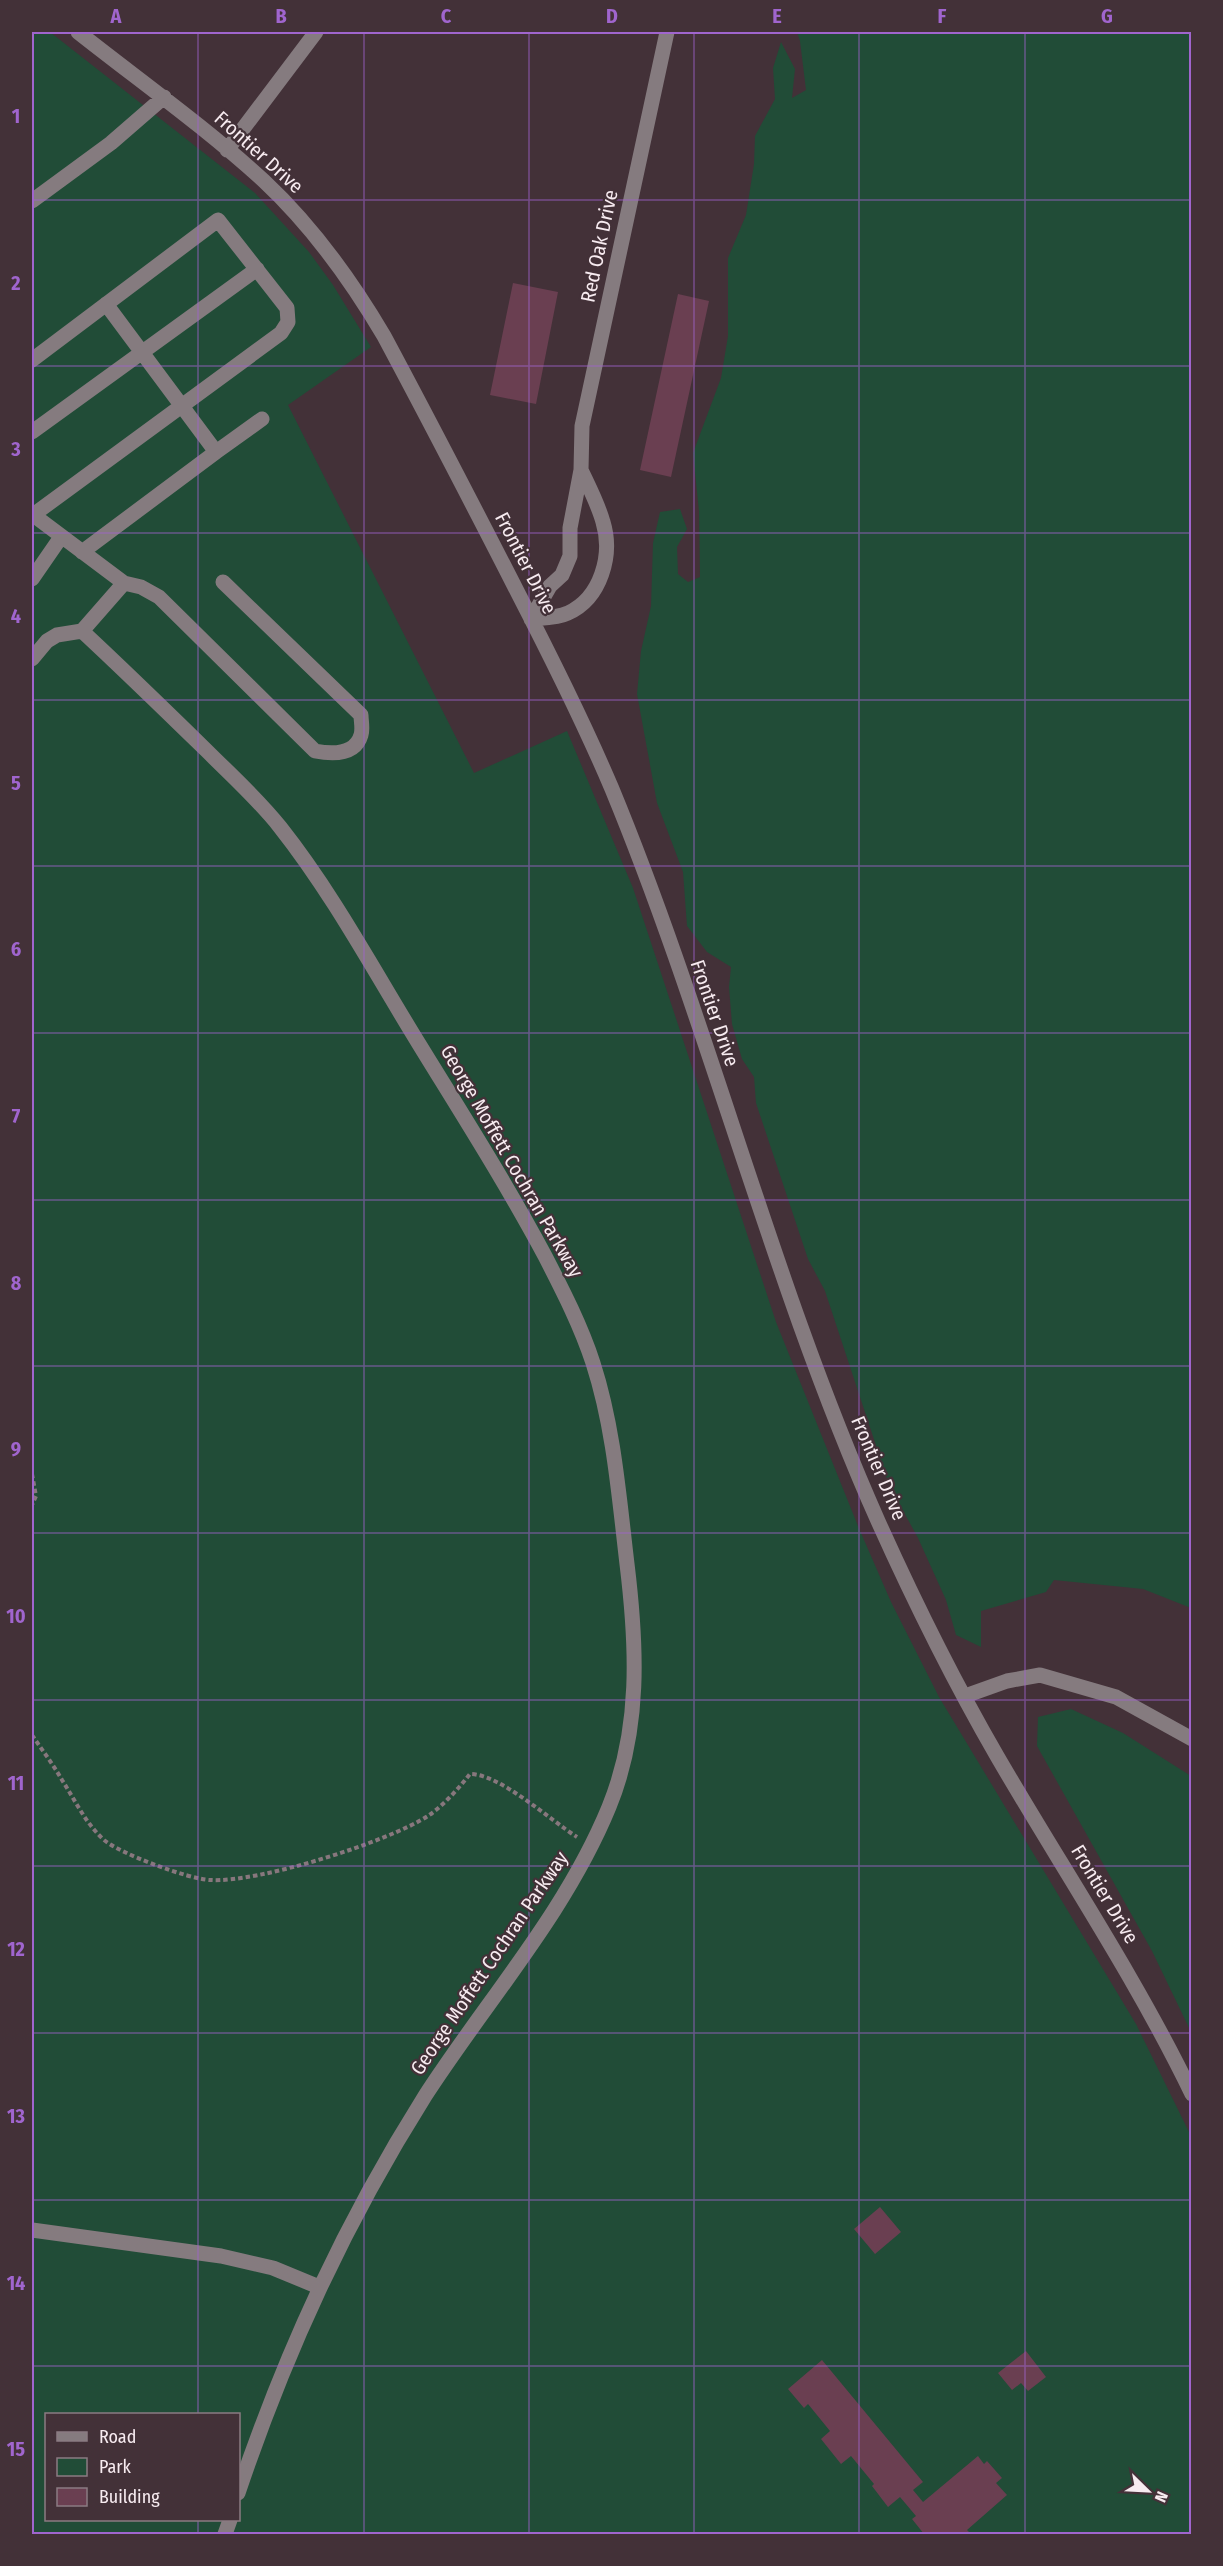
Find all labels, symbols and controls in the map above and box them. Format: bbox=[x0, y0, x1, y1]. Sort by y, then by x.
text: A bbox=[110, 4, 123, 28]
text: B bbox=[275, 4, 287, 28]
text: C bbox=[441, 4, 452, 28]
text: D bbox=[606, 4, 618, 28]
text: E bbox=[772, 4, 782, 28]
text: F bbox=[938, 4, 947, 28]
text: G bbox=[1101, 4, 1113, 28]
text: 1 bbox=[12, 104, 20, 128]
street label: Frontier Drive bbox=[210, 106, 308, 198]
street label: Red Oak Drive bbox=[575, 188, 623, 304]
text: 2 bbox=[10, 271, 21, 295]
text: 3 bbox=[10, 437, 21, 461]
street label: Frontier Drive bbox=[490, 508, 562, 618]
text: 4 bbox=[11, 604, 21, 628]
text: 5 bbox=[11, 771, 21, 795]
text: 6 bbox=[11, 937, 21, 961]
street label: Frontier Drive bbox=[686, 957, 744, 1069]
street label: George Moffett Cochran Parkway bbox=[436, 1041, 588, 1281]
text: 7 bbox=[12, 1104, 21, 1128]
text: 8 bbox=[11, 1271, 22, 1295]
street label: Frontier Drive bbox=[846, 1412, 912, 1524]
text: 9 bbox=[11, 1437, 21, 1461]
text: 10 bbox=[6, 1604, 26, 1628]
text: 11 bbox=[8, 1771, 24, 1795]
street label: Frontier Drive bbox=[1066, 1840, 1144, 1948]
street label: George Moffett Cochran Parkway bbox=[405, 1847, 573, 2079]
text: 12 bbox=[7, 1937, 25, 1961]
text: 13 bbox=[7, 2104, 25, 2128]
text: 14 bbox=[7, 2271, 25, 2295]
legend bbox=[45, 2413, 240, 2521]
text: Road bbox=[99, 2426, 136, 2448]
text: 15 bbox=[7, 2437, 25, 2461]
text: Park bbox=[99, 2456, 132, 2478]
north arrow bbox=[1118, 2461, 1178, 2521]
text: Building bbox=[99, 2486, 160, 2508]
text: N bbox=[1151, 2489, 1172, 2505]

